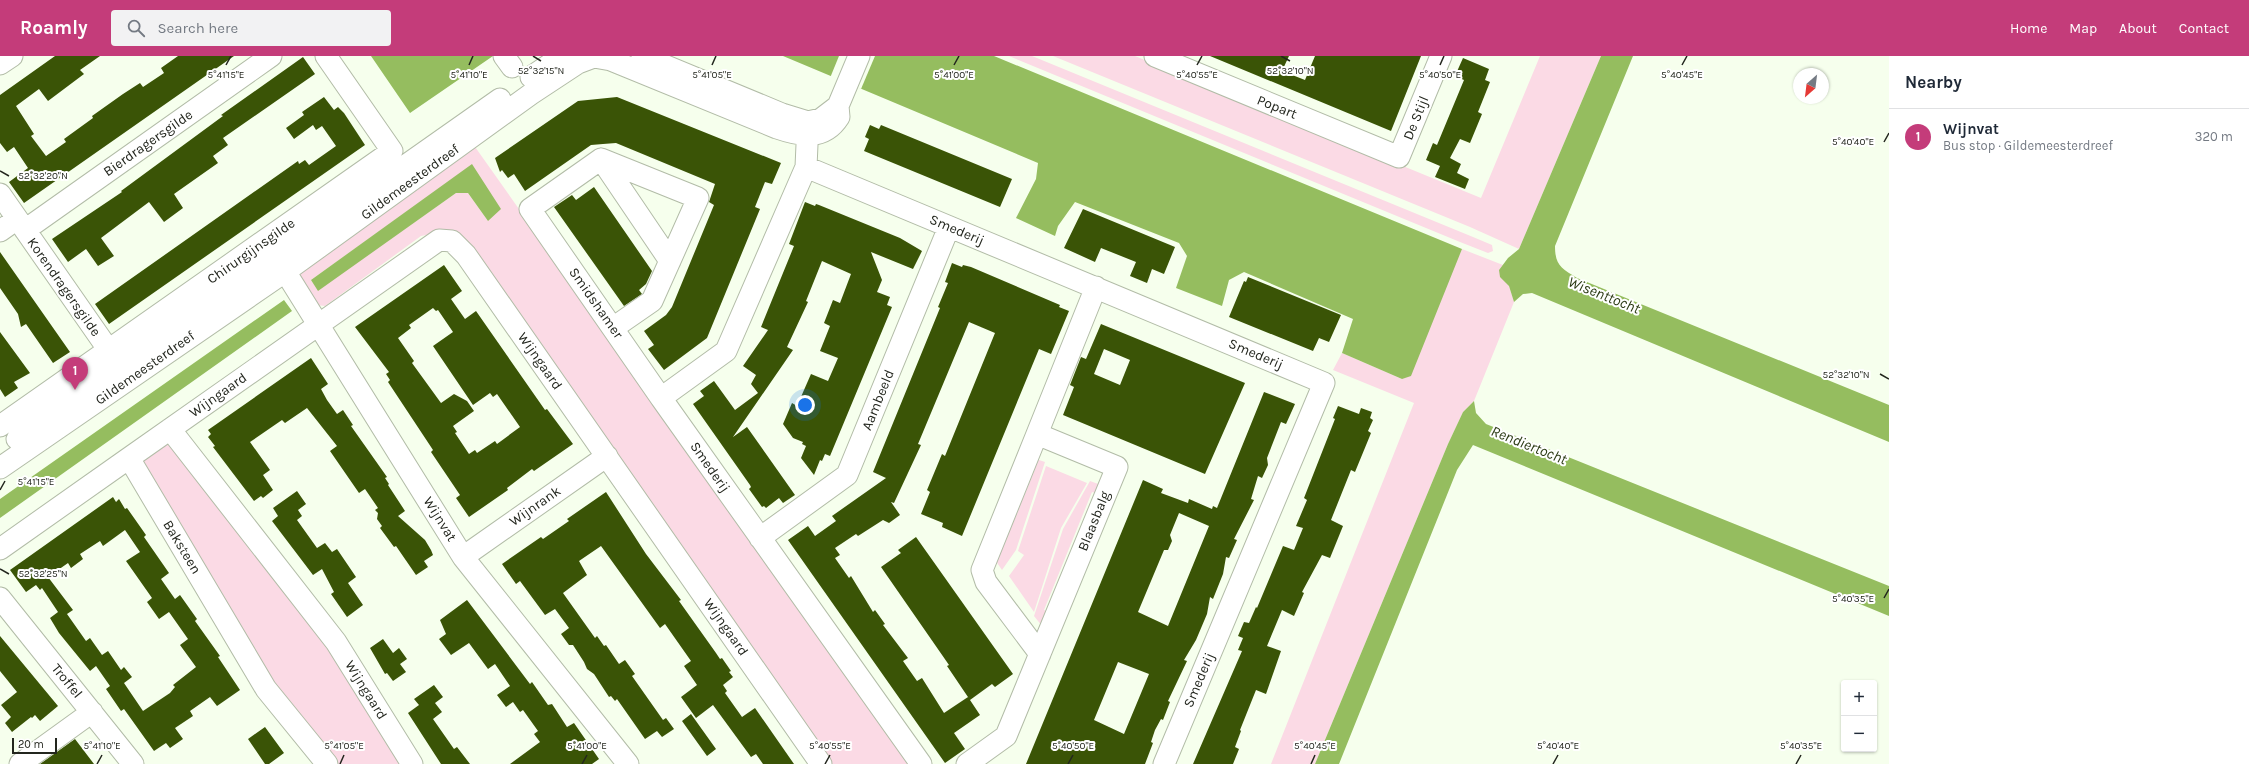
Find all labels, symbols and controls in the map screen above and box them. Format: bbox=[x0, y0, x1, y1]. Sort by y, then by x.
search box bbox=[111, 10, 391, 46]
text: Roamly bbox=[20, 17, 87, 39]
icon: search bbox=[125, 17, 147, 39]
text: Search here bbox=[157, 19, 238, 37]
text: Home bbox=[2010, 20, 2047, 37]
text: Map bbox=[2069, 20, 2097, 37]
text: About bbox=[2119, 20, 2157, 37]
text: Contact bbox=[2179, 20, 2229, 37]
text: 52°32'15"N bbox=[518, 65, 564, 77]
text: 52°32'10"N bbox=[1266, 65, 1314, 77]
north arrow bbox=[1793, 68, 1829, 104]
text: 5°41'15"E bbox=[208, 69, 244, 81]
text: 5°41'10"E bbox=[450, 69, 488, 81]
text: 5°41'05"E bbox=[692, 69, 732, 81]
text: 5°41'00"E bbox=[934, 69, 974, 81]
text: 5°40'55"E bbox=[1176, 69, 1218, 81]
text: 5°40'50"E bbox=[1419, 69, 1461, 81]
text: 5°40'45"E bbox=[1661, 69, 1703, 81]
text: Nearby bbox=[1905, 72, 1962, 92]
street label: Popart bbox=[1255, 91, 1299, 123]
street label: De Stijl bbox=[1400, 94, 1432, 142]
street label: Bierdragersgilde bbox=[100, 106, 196, 180]
text: Wijnvat bbox=[1943, 120, 1999, 138]
text: 1 bbox=[1916, 129, 1920, 144]
text: 320 m bbox=[2195, 129, 2233, 144]
text: 5°40'40"E bbox=[1832, 136, 1874, 148]
text: Bus stop · Gildemeesterdreef bbox=[1943, 138, 2113, 153]
street label: Gildemeesterdreef bbox=[357, 140, 463, 223]
text: 52°32'20"N bbox=[18, 170, 68, 182]
street label: Smederij bbox=[927, 211, 987, 249]
street label: Chirurgijnsgilde bbox=[204, 214, 298, 288]
street label: Korendragersgilde bbox=[24, 234, 104, 340]
street label: Smidshamer bbox=[565, 264, 627, 343]
water label: Wisenttocht bbox=[1565, 272, 1643, 318]
street label: Gildemeesterdreef bbox=[92, 327, 198, 409]
street label: Wijngaard bbox=[514, 329, 566, 393]
street label: Smederij bbox=[1226, 335, 1286, 373]
pin: 1 bbox=[62, 357, 88, 390]
street label: Aambeeld bbox=[858, 367, 898, 433]
street label: Wijngaard bbox=[186, 369, 250, 421]
text: 52°32'10"N bbox=[1822, 369, 1870, 381]
your location bbox=[795, 395, 815, 415]
water label: Rendiertocht bbox=[1488, 422, 1570, 469]
street label: Smederij bbox=[686, 438, 734, 496]
text: 5°41'15"E bbox=[18, 476, 54, 488]
street label: Wijnrank bbox=[506, 482, 564, 530]
street label: Blaasbalg bbox=[1074, 488, 1114, 553]
street label: Wijnvat bbox=[420, 493, 460, 545]
street label: Baksteen bbox=[159, 517, 205, 577]
text: 52°32'25"N bbox=[18, 568, 68, 580]
text: 5°40'35"E bbox=[1832, 593, 1874, 605]
street label: Wijngaard bbox=[700, 595, 752, 659]
street label: Smederij bbox=[1180, 650, 1218, 710]
street label: Wijngaard bbox=[341, 657, 391, 723]
street label: Troffel bbox=[48, 660, 86, 702]
map controls bbox=[1841, 680, 1877, 752]
button: + bbox=[1841, 680, 1877, 716]
button: − bbox=[1841, 716, 1877, 752]
scale bar bbox=[12, 736, 57, 755]
text: 20 m bbox=[18, 738, 44, 751]
text: 5°41'10"E bbox=[83, 740, 121, 752]
text: 5°41'05"E bbox=[324, 740, 364, 752]
text: 5°41'00"E bbox=[567, 740, 607, 752]
text: 5°40'55"E bbox=[809, 740, 851, 752]
text: 5°40'50"E bbox=[1052, 740, 1094, 752]
text: 5°40'45"E bbox=[1294, 740, 1336, 752]
text: 5°40'40"E bbox=[1537, 740, 1579, 752]
text: 5°40'35"E bbox=[1780, 740, 1822, 752]

